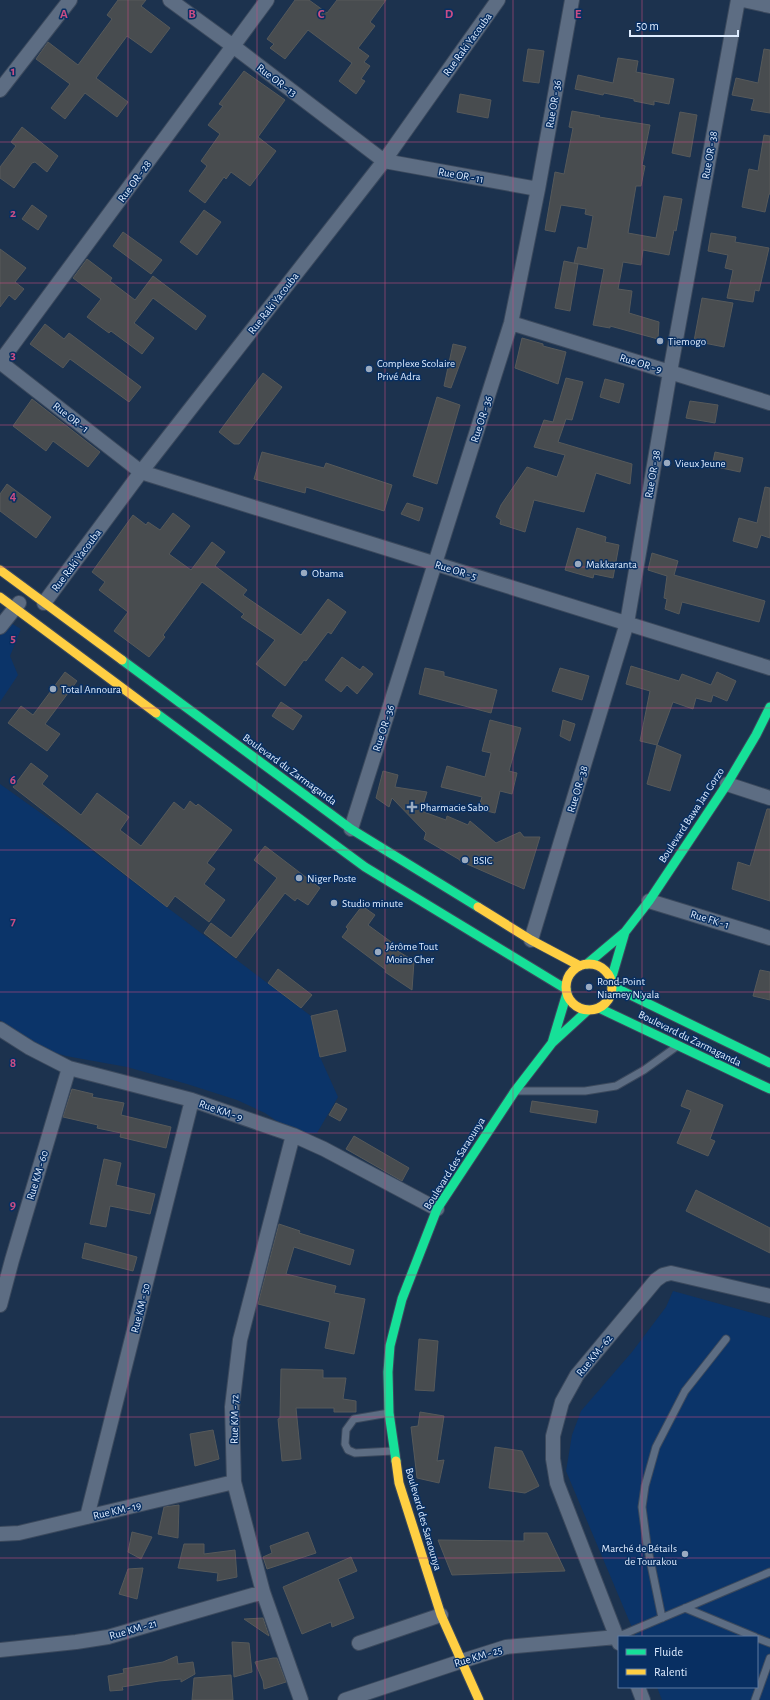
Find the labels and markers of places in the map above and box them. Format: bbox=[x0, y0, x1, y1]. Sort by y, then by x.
marker: Tiemogo bbox=[655, 336, 665, 346]
place label: Tiemogo bbox=[668, 336, 706, 347]
place label: Complexe Scolaire Privé Adra bbox=[377, 358, 455, 382]
marker: Complexe Scolaire Privé Adra bbox=[364, 364, 374, 374]
marker: Vieux Jeune bbox=[662, 458, 672, 468]
place label: Vieux Jeune bbox=[675, 458, 726, 469]
marker: Makkaranta bbox=[573, 559, 583, 569]
place label: Makkaranta bbox=[586, 559, 637, 570]
marker: Obama bbox=[299, 568, 309, 578]
place label: Obama bbox=[312, 568, 344, 579]
marker: Total Annoura bbox=[48, 684, 58, 694]
place label: Total Annoura bbox=[61, 684, 121, 695]
marker: Pharmacie Sabo bbox=[407, 802, 417, 812]
place label: Pharmacie Sabo bbox=[420, 802, 489, 813]
marker: BSIC bbox=[460, 855, 470, 865]
place label: BSIC bbox=[473, 855, 493, 866]
marker: Niger Poste bbox=[294, 873, 304, 883]
place label: Niger Poste bbox=[307, 873, 356, 884]
marker: Studio minute bbox=[329, 898, 339, 908]
place label: Studio minute bbox=[342, 898, 403, 909]
place label: Jérôme Tout Moins Cher bbox=[386, 941, 438, 965]
marker: Jérôme Tout Moins Cher bbox=[373, 947, 383, 957]
place label: Rond-Point Niamey N'yala bbox=[597, 976, 659, 1000]
marker: Rond-Point Niamey N'yala bbox=[584, 982, 594, 992]
place label: Marché de Bétails de Tourakou bbox=[602, 1543, 677, 1567]
marker: Marché de Bétails de Tourakou bbox=[680, 1549, 690, 1559]

